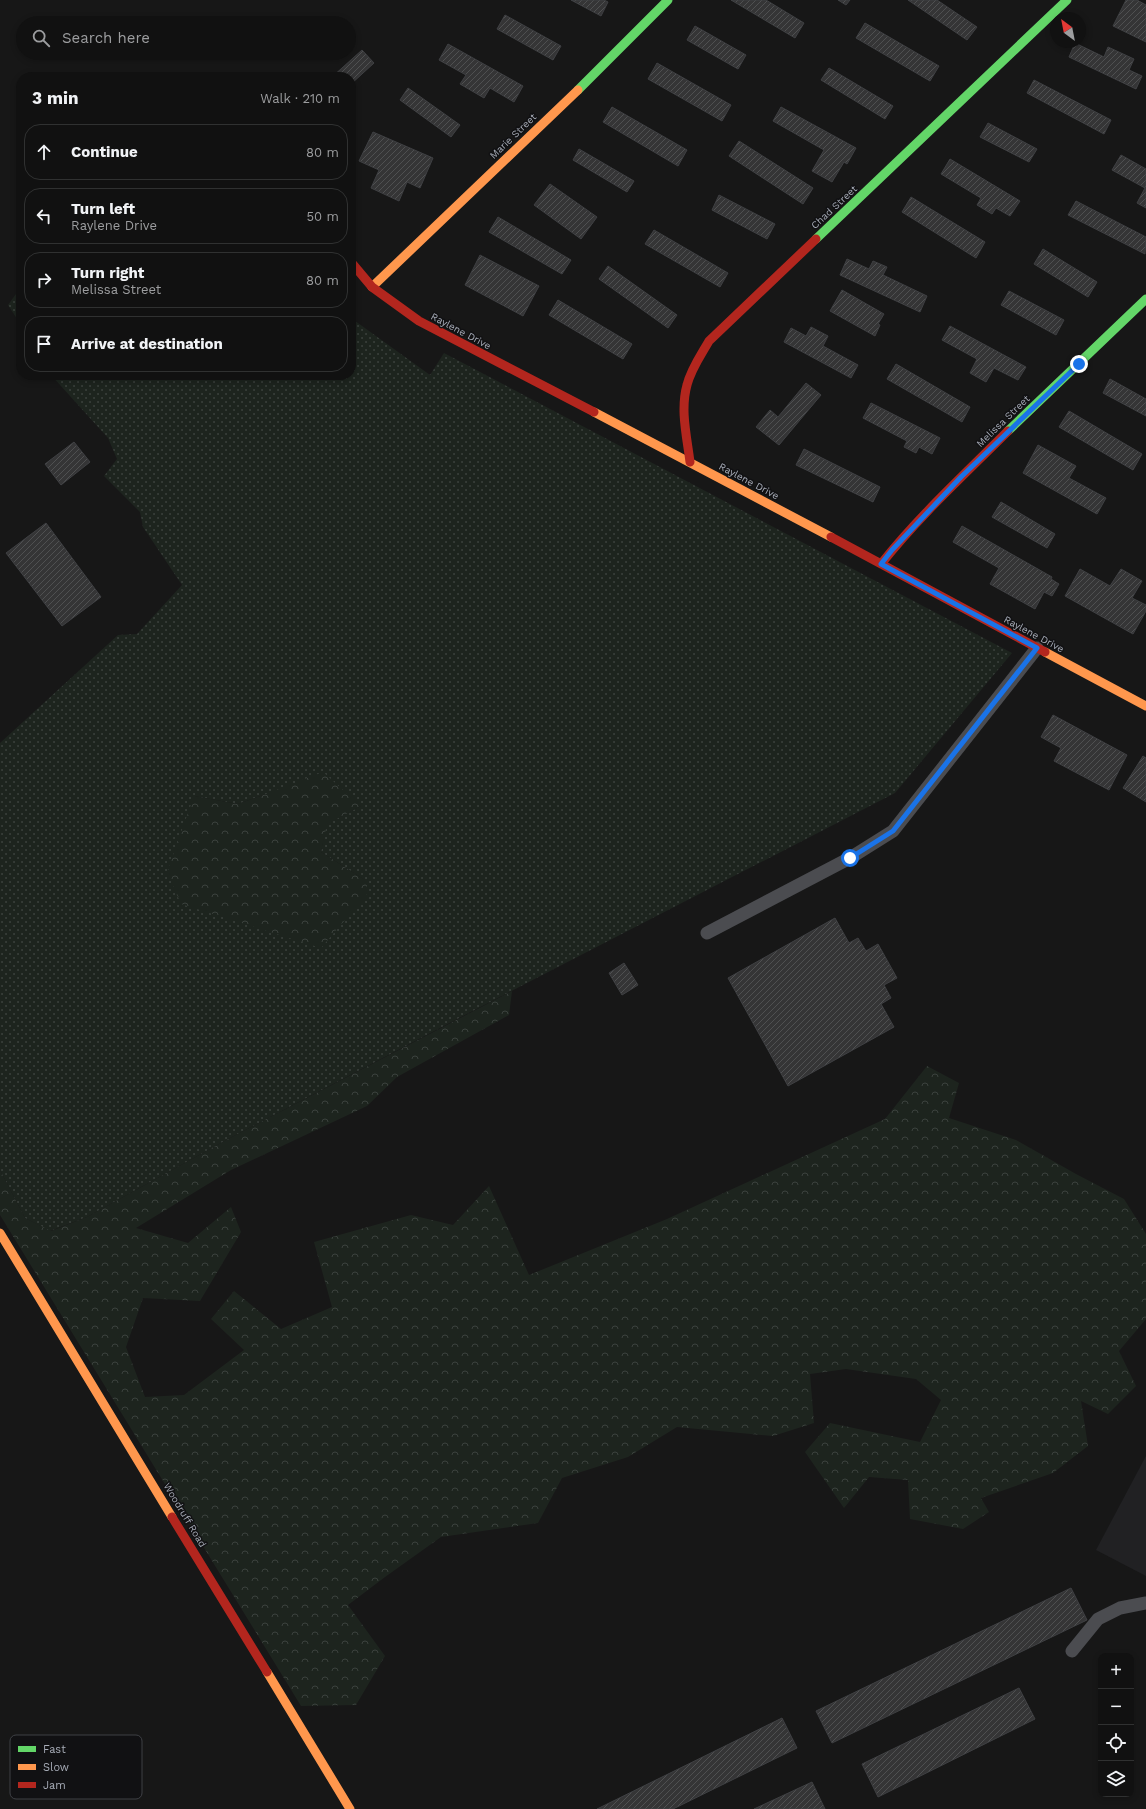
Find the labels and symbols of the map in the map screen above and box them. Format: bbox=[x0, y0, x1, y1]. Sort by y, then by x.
north arrow bbox=[1050, 12, 1086, 48]
street label: Marie Street bbox=[488, 111, 539, 161]
street label: Chad Street bbox=[809, 182, 860, 231]
street label: Raylene Drive bbox=[429, 311, 493, 352]
route end bbox=[1070, 355, 1088, 373]
street label: Melissa Street bbox=[974, 392, 1032, 449]
street label: Raylene Drive bbox=[717, 461, 781, 502]
street label: Raylene Drive bbox=[1002, 614, 1066, 655]
route start bbox=[841, 849, 859, 867]
street label: Woodruff Road bbox=[161, 1481, 209, 1549]
legend bbox=[10, 1735, 142, 1799]
text: Fast bbox=[43, 1743, 66, 1756]
text: Slow bbox=[43, 1761, 69, 1774]
text: Jam bbox=[43, 1779, 66, 1792]

